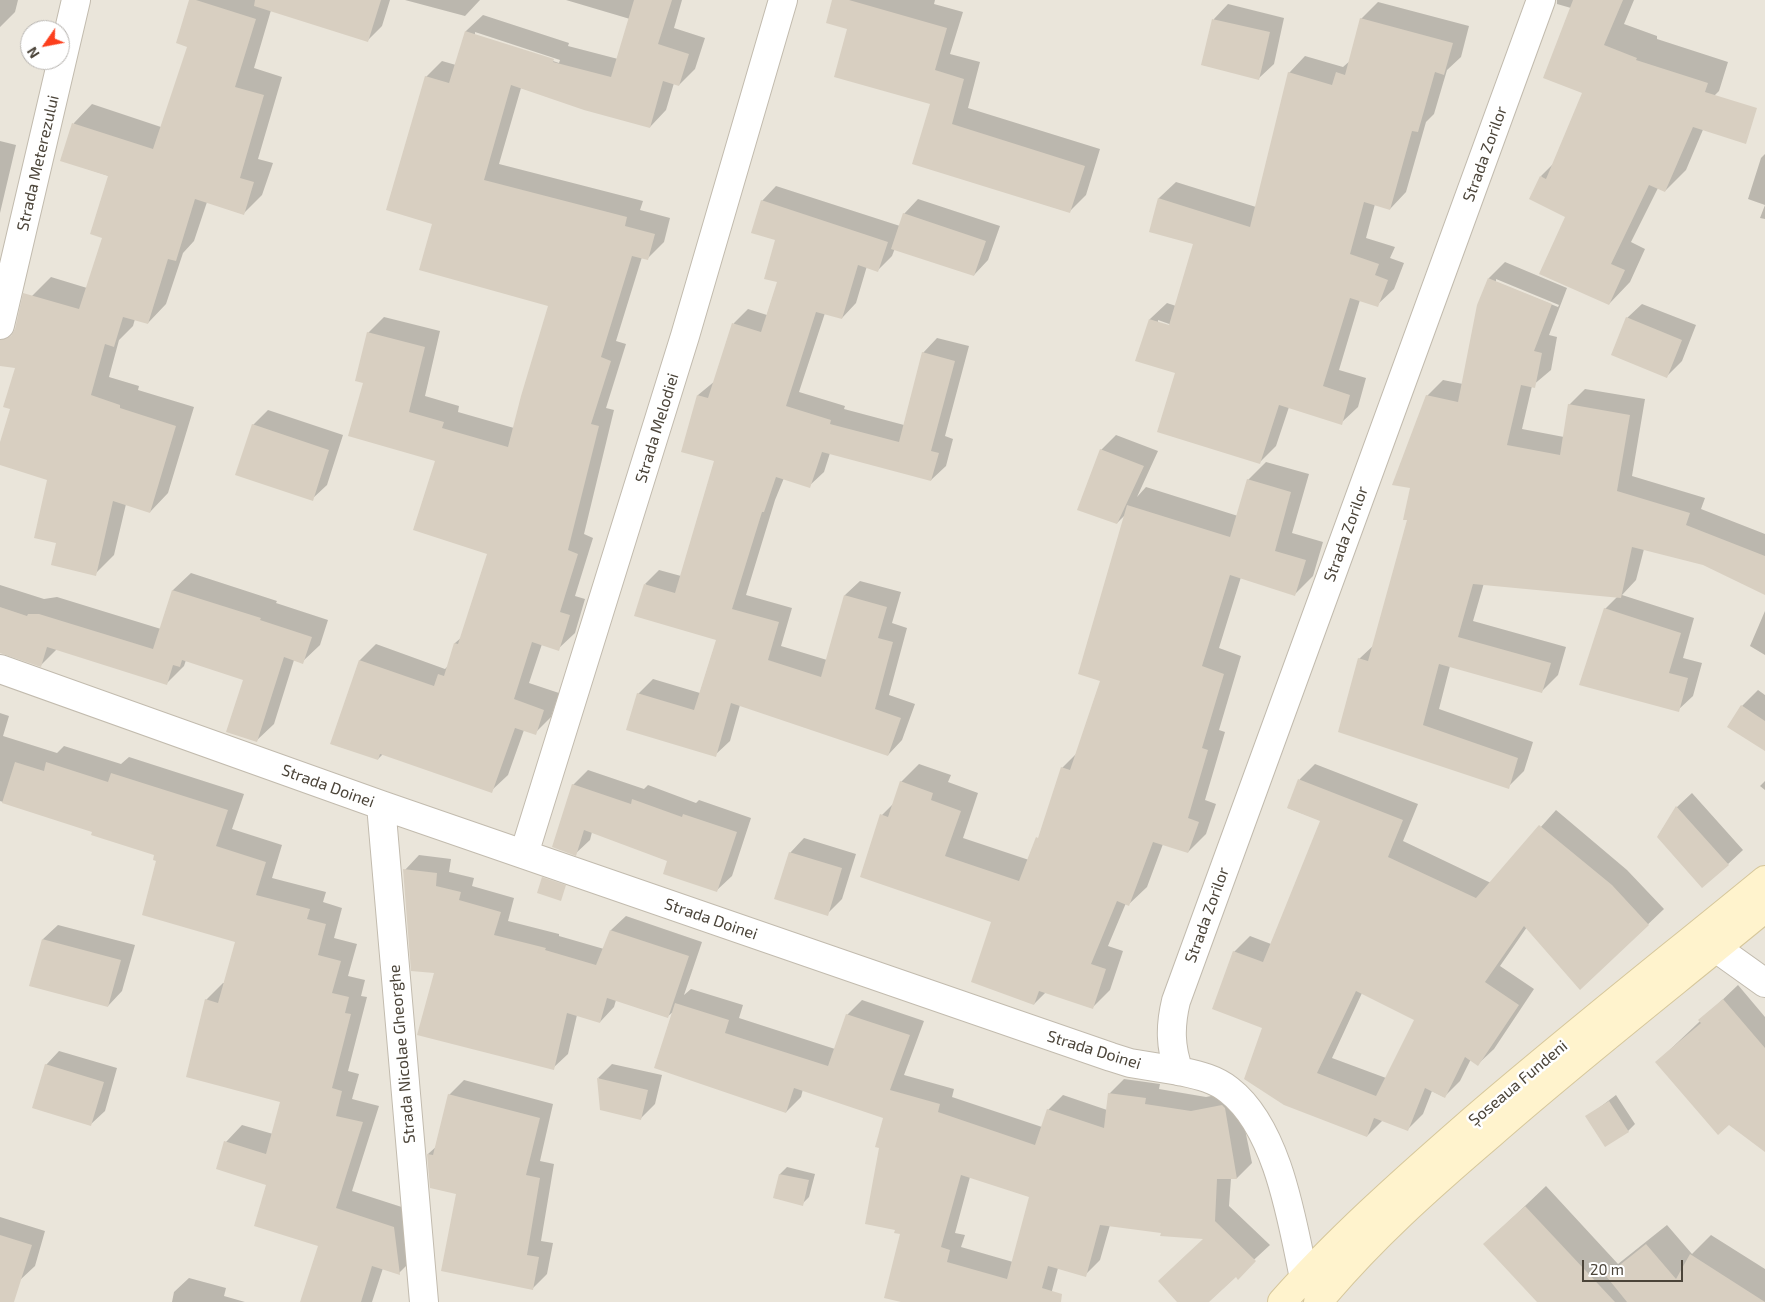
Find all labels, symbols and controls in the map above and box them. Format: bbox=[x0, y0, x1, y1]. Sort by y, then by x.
north arrow bbox=[20, 20, 70, 70]
text: N bbox=[23, 44, 43, 62]
street label: Strada Meterezului bbox=[13, 93, 63, 233]
street label: Strada Zorilor bbox=[1459, 104, 1511, 204]
street label: Strada Melodiei bbox=[631, 371, 683, 485]
street label: Strada Zorilor bbox=[1320, 484, 1372, 584]
street label: Strada Doinei bbox=[279, 760, 377, 812]
street label: Strada Zorilor bbox=[1181, 865, 1233, 965]
street label: Strada Doinei bbox=[662, 894, 760, 944]
street label: Strada Nicolae Gheorghe bbox=[385, 964, 419, 1144]
street label: Strada Doinei bbox=[1045, 1027, 1143, 1073]
street label: Șoseaua Fundeni bbox=[1465, 1036, 1571, 1130]
scale bar bbox=[1585, 1250, 1686, 1282]
text: 20 m bbox=[1590, 1260, 1624, 1278]

